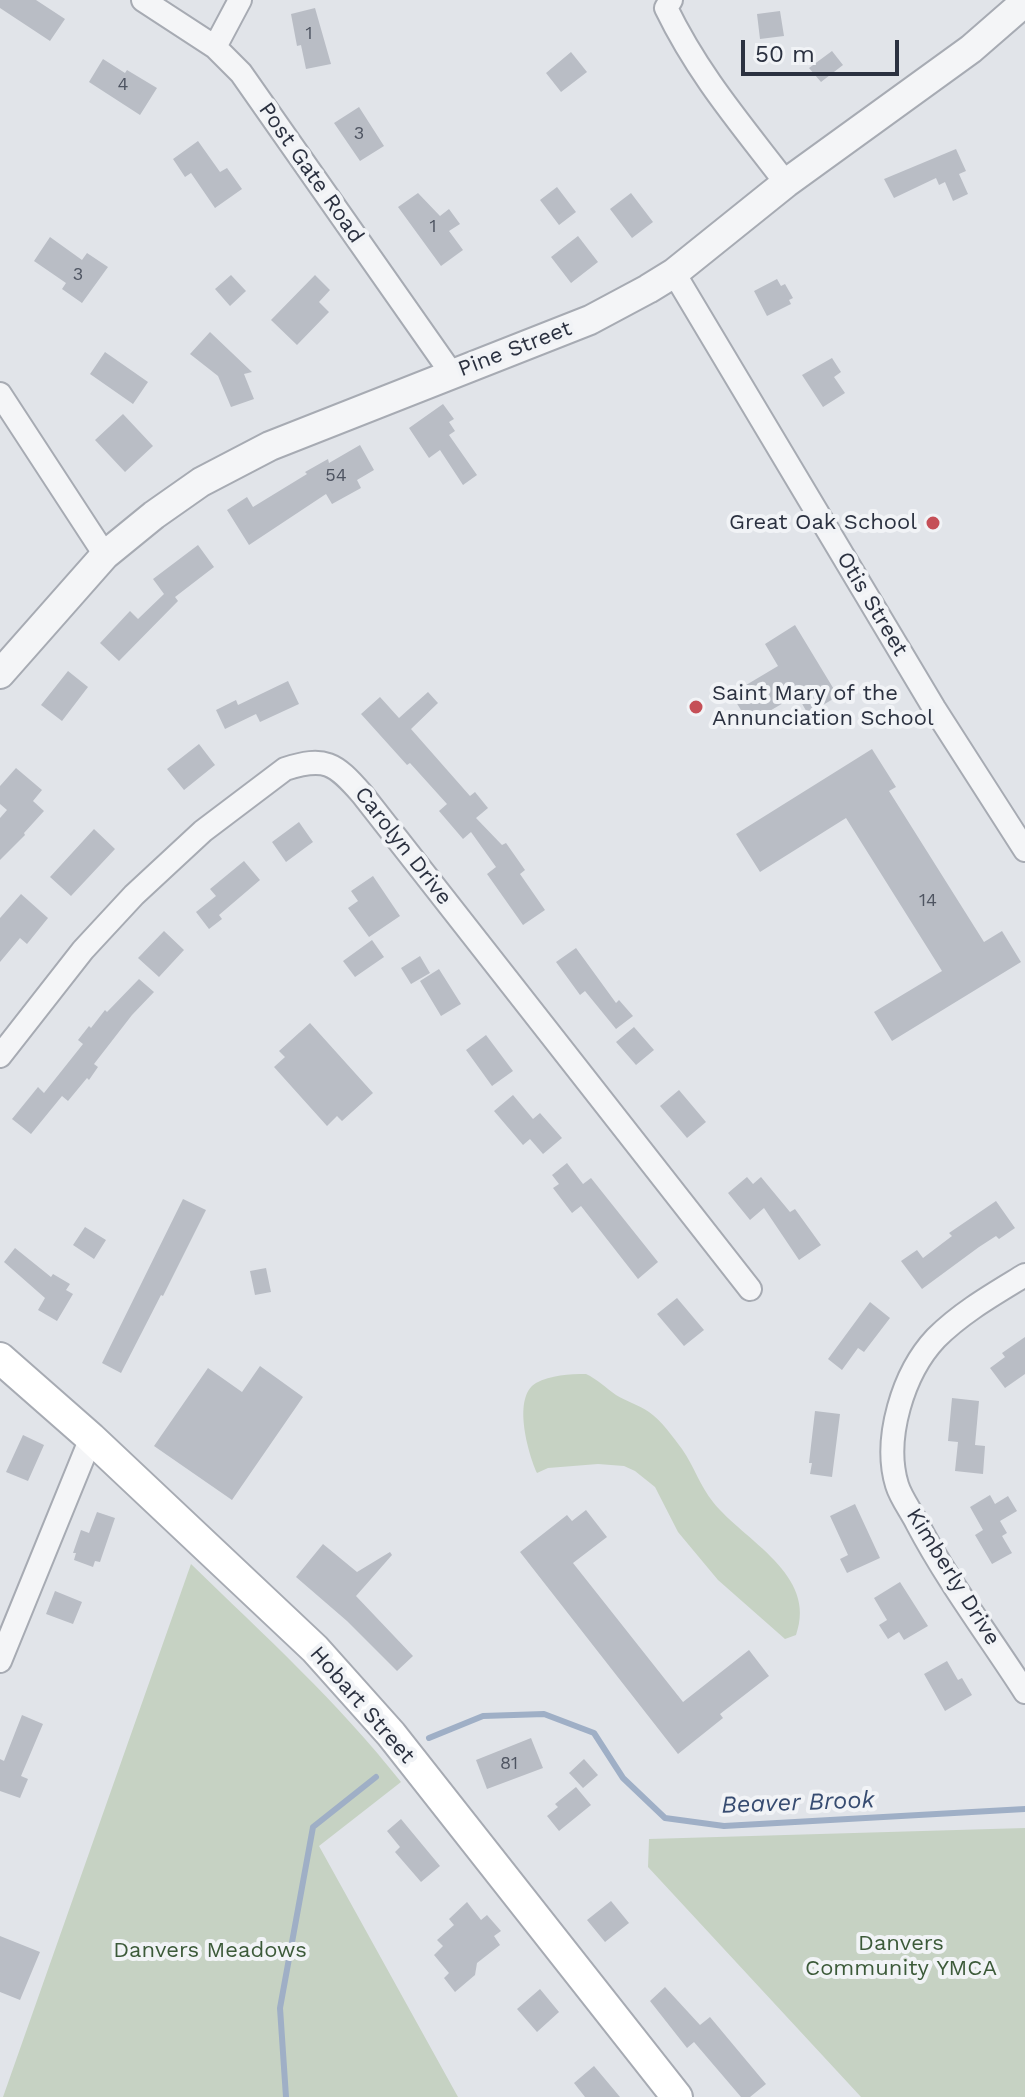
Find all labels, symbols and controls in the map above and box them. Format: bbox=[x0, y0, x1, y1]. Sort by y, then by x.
house number: 1 bbox=[305, 23, 313, 45]
scale bar bbox=[745, 24, 903, 74]
text: 50 m bbox=[755, 40, 815, 68]
house number: 4 bbox=[118, 74, 128, 96]
street label: Post Gate Road bbox=[253, 98, 369, 248]
house number: 3 bbox=[354, 123, 364, 145]
house number: 1 bbox=[429, 216, 437, 238]
house number: 3 bbox=[73, 264, 83, 286]
street label: Pine Street bbox=[455, 315, 575, 383]
house number: 54 bbox=[325, 465, 347, 487]
place label: Great Oak School bbox=[729, 510, 917, 536]
marker: Great Oak School bbox=[924, 514, 942, 532]
street label: Otis Street bbox=[831, 547, 913, 661]
place label: Saint Mary of the Annunciation School bbox=[712, 681, 934, 732]
marker: Saint Mary of the Annunciation School bbox=[687, 698, 705, 716]
street label: Carolyn Drive bbox=[349, 782, 457, 910]
house number: 14 bbox=[919, 890, 937, 912]
street label: Kimberly Drive bbox=[900, 1504, 1006, 1650]
street label: Hobart Street bbox=[304, 1641, 420, 1769]
house number: 81 bbox=[500, 1753, 518, 1775]
water label: Beaver Brook bbox=[721, 1786, 875, 1820]
park label: Danvers Community YMCA bbox=[805, 1931, 997, 1982]
park label: Danvers Meadows bbox=[113, 1938, 307, 1964]

